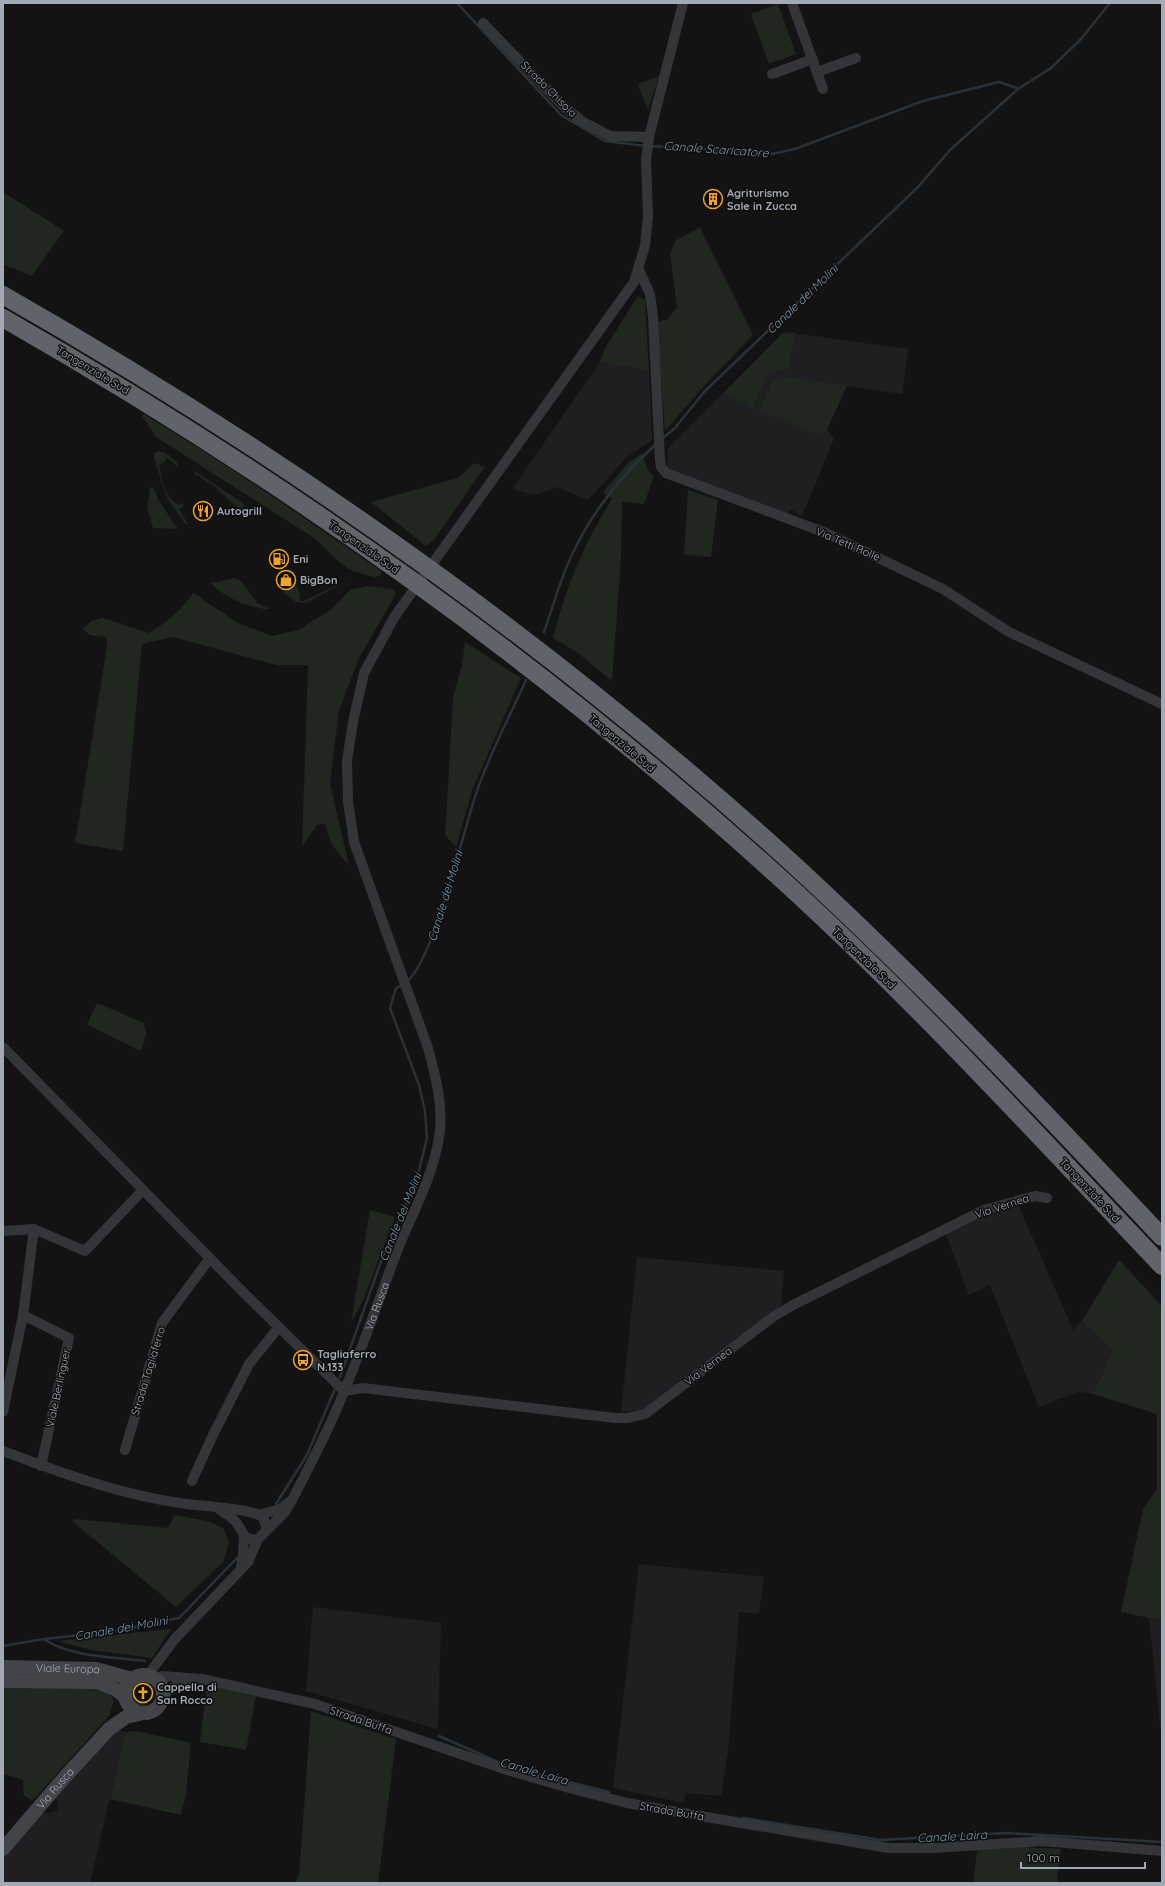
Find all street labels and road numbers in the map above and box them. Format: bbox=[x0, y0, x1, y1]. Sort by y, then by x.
street label: Strada Chisola bbox=[518, 58, 580, 120]
street label: Tangenziale Sud bbox=[54, 343, 132, 397]
street label: Tangenziale Sud bbox=[326, 518, 402, 576]
street label: Via Tetti Rolle bbox=[814, 524, 882, 564]
street label: Tangenziale Sud bbox=[586, 711, 658, 775]
street label: Tangenziale Sud bbox=[829, 924, 899, 992]
street label: Tangenziale Sud bbox=[1057, 1155, 1123, 1225]
street label: Via Vernea bbox=[973, 1191, 1031, 1221]
street label: Via Rusca bbox=[362, 1280, 392, 1332]
street label: Strada Tagliaferro bbox=[128, 1324, 168, 1417]
street label: Via Vernea bbox=[681, 1344, 735, 1388]
street label: Viale Berlinguer bbox=[43, 1347, 73, 1429]
street label: Viale Europa bbox=[36, 1661, 102, 1677]
street label: Strada Buffa bbox=[328, 1703, 394, 1737]
street label: Via Rusca bbox=[33, 1765, 77, 1812]
street label: Strada Buffa bbox=[639, 1798, 705, 1824]

